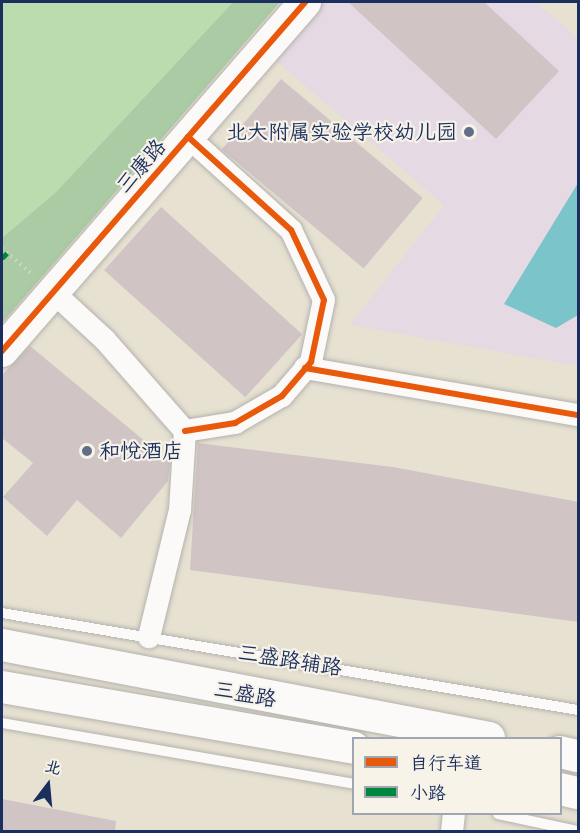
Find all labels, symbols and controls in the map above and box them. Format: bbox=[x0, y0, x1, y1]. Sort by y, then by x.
place label: 北大附属实验学校幼儿园 bbox=[226, 119, 457, 145]
marker: 北大附属实验学校幼儿园 bbox=[462, 125, 476, 139]
street label: 三康路 bbox=[111, 134, 171, 198]
place label: 和悦酒店 bbox=[99, 438, 183, 464]
marker: 和悦酒店 bbox=[80, 444, 94, 458]
street label: 三盛路辅路 bbox=[236, 639, 344, 681]
street label: 三盛路 bbox=[212, 676, 278, 712]
legend bbox=[352, 737, 562, 815]
text: 自行车道 bbox=[410, 753, 482, 774]
north arrow bbox=[18, 755, 78, 815]
text: 北 bbox=[43, 757, 63, 779]
text: 小路 bbox=[410, 783, 446, 804]

